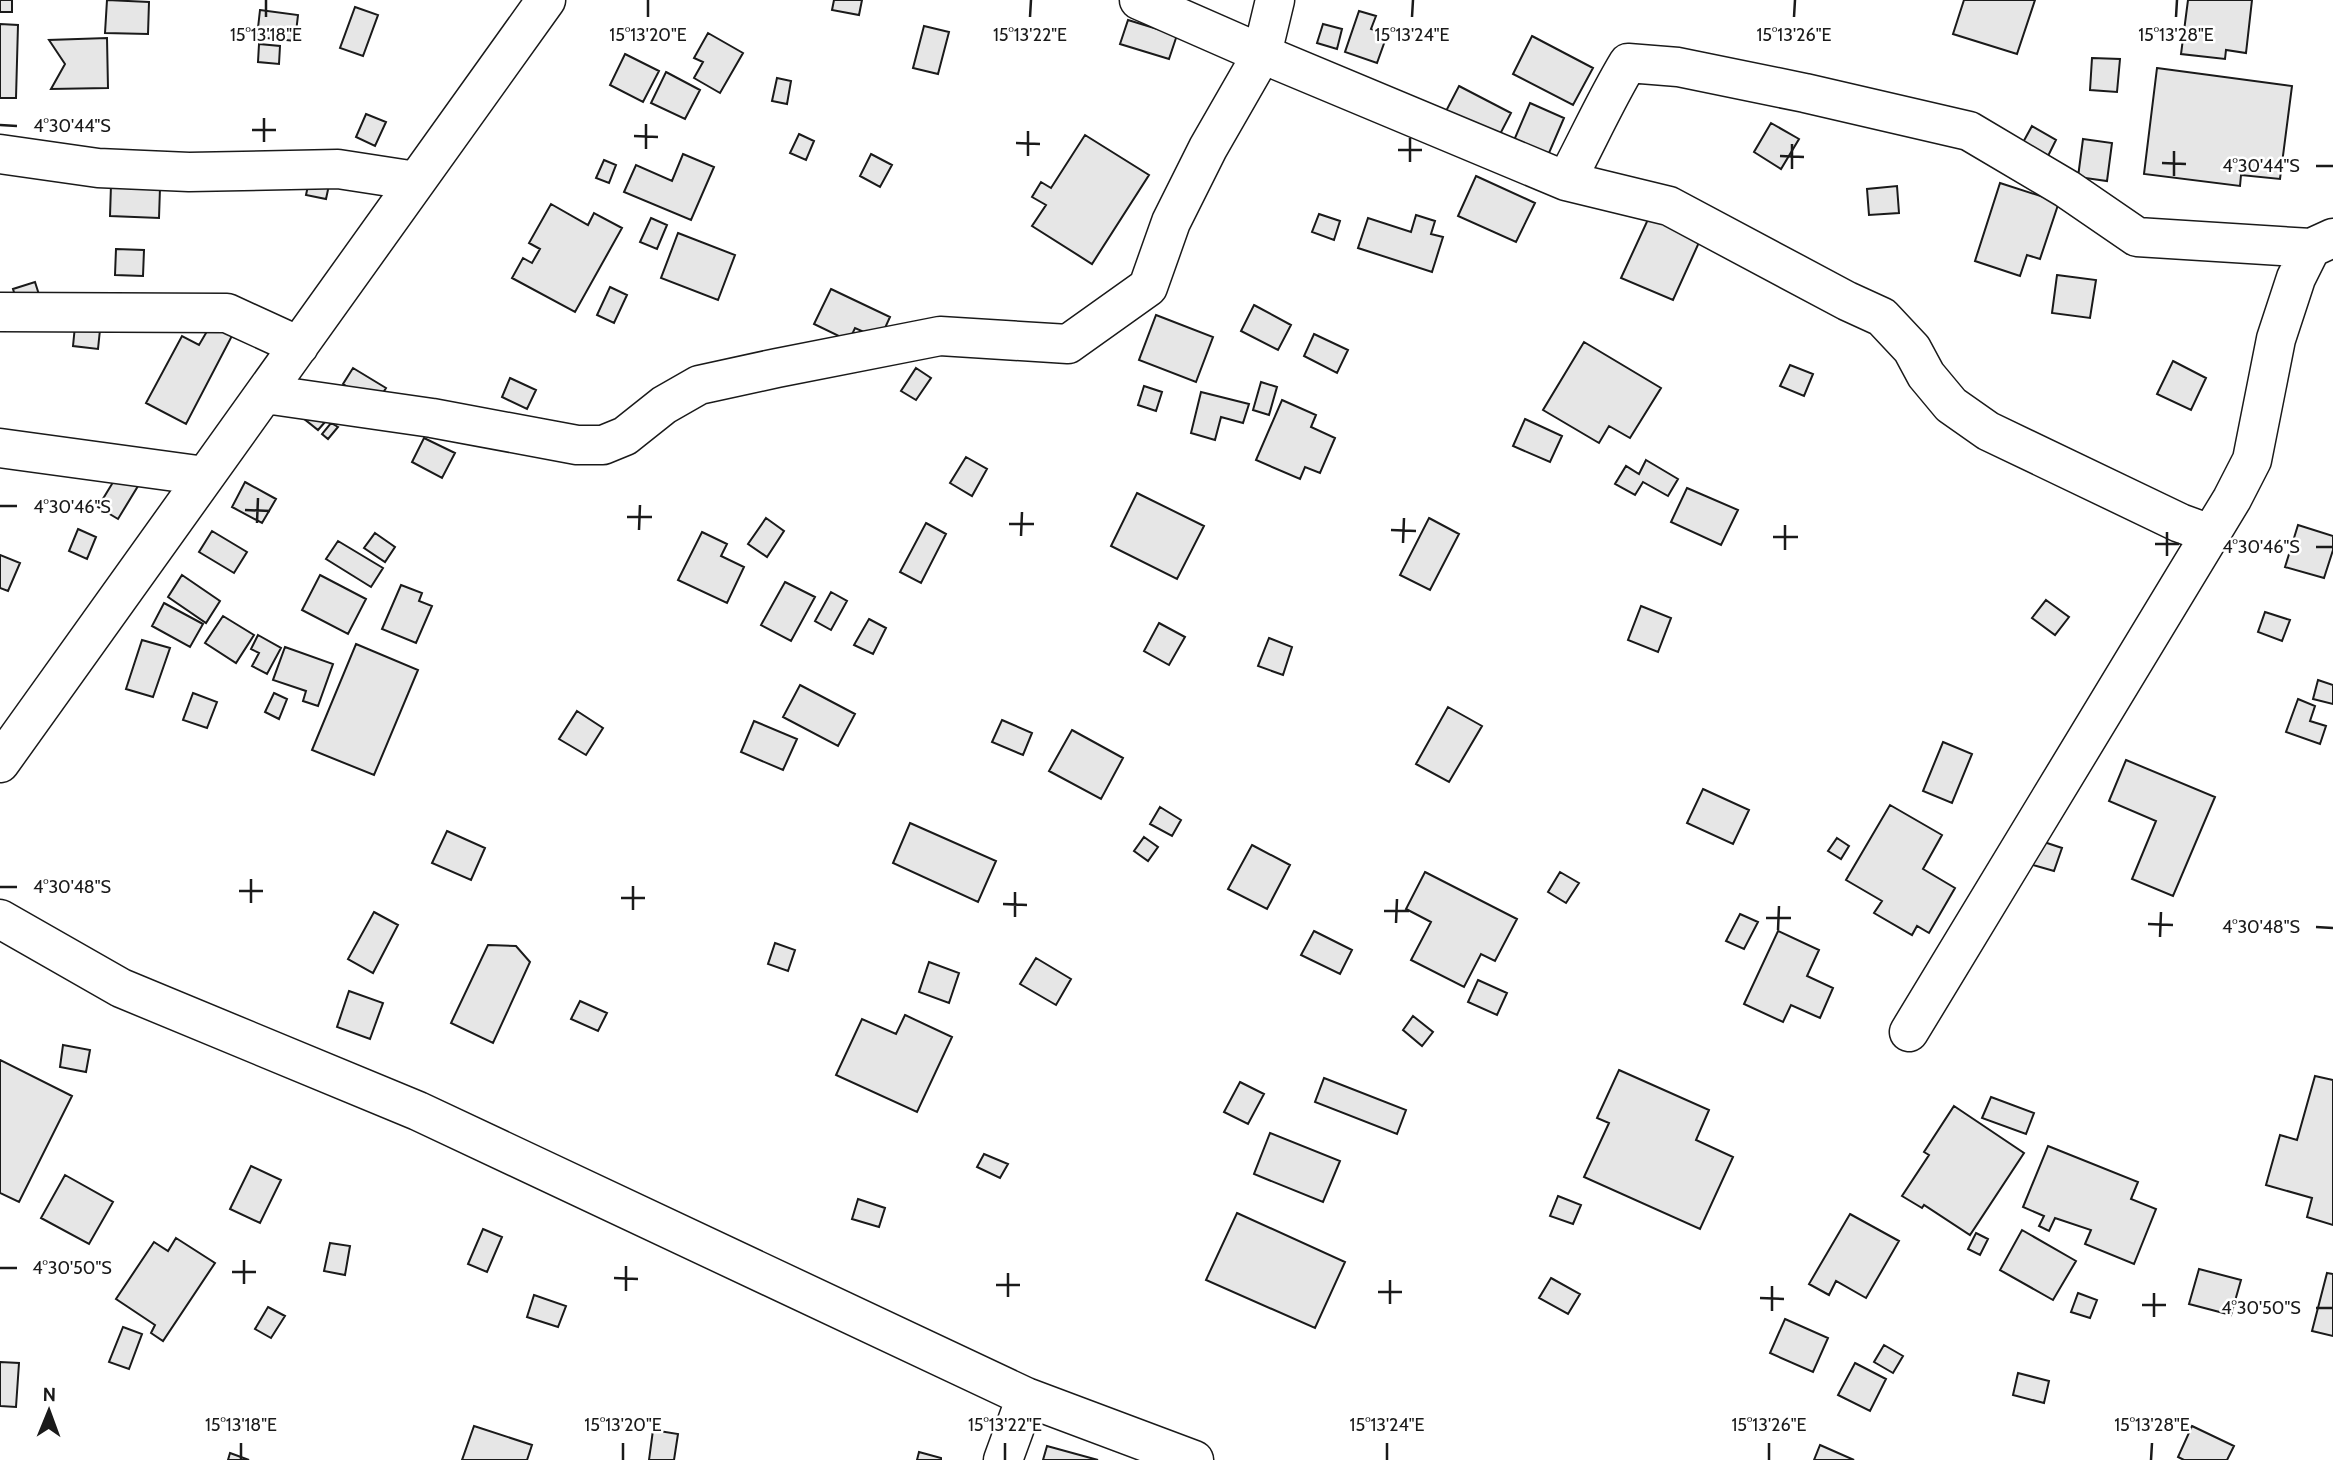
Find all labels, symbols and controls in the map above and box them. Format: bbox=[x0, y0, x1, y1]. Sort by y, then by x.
text: 15°13'18"E bbox=[230, 24, 302, 46]
text: 15°13'20"E bbox=[609, 24, 687, 46]
text: 15°13'22"E bbox=[993, 24, 1067, 46]
text: 15°13'24"E bbox=[1375, 24, 1449, 46]
text: 15°13'26"E bbox=[1757, 24, 1832, 46]
text: 15°13'28"E bbox=[2138, 24, 2214, 46]
text: 4°30'44"S bbox=[33, 115, 111, 137]
text: 4°30'44"S bbox=[2222, 155, 2300, 177]
text: 4°30'46"S bbox=[33, 496, 111, 518]
text: 4°30'46"S bbox=[2222, 536, 2300, 558]
text: 4°30'48"S bbox=[33, 876, 111, 898]
text: 4°30'48"S bbox=[2222, 916, 2300, 938]
text: 4°30'50"S bbox=[32, 1257, 112, 1279]
text: 4°30'50"S bbox=[2221, 1297, 2301, 1319]
north arrow bbox=[14, 1376, 84, 1446]
text: N bbox=[42, 1383, 56, 1406]
text: 15°13'18"E bbox=[205, 1414, 277, 1436]
text: 15°13'20"E bbox=[584, 1414, 662, 1436]
text: 15°13'22"E bbox=[968, 1414, 1042, 1436]
text: 15°13'24"E bbox=[1350, 1414, 1424, 1436]
text: 15°13'26"E bbox=[1732, 1414, 1807, 1436]
text: 15°13'28"E bbox=[2114, 1414, 2190, 1436]

